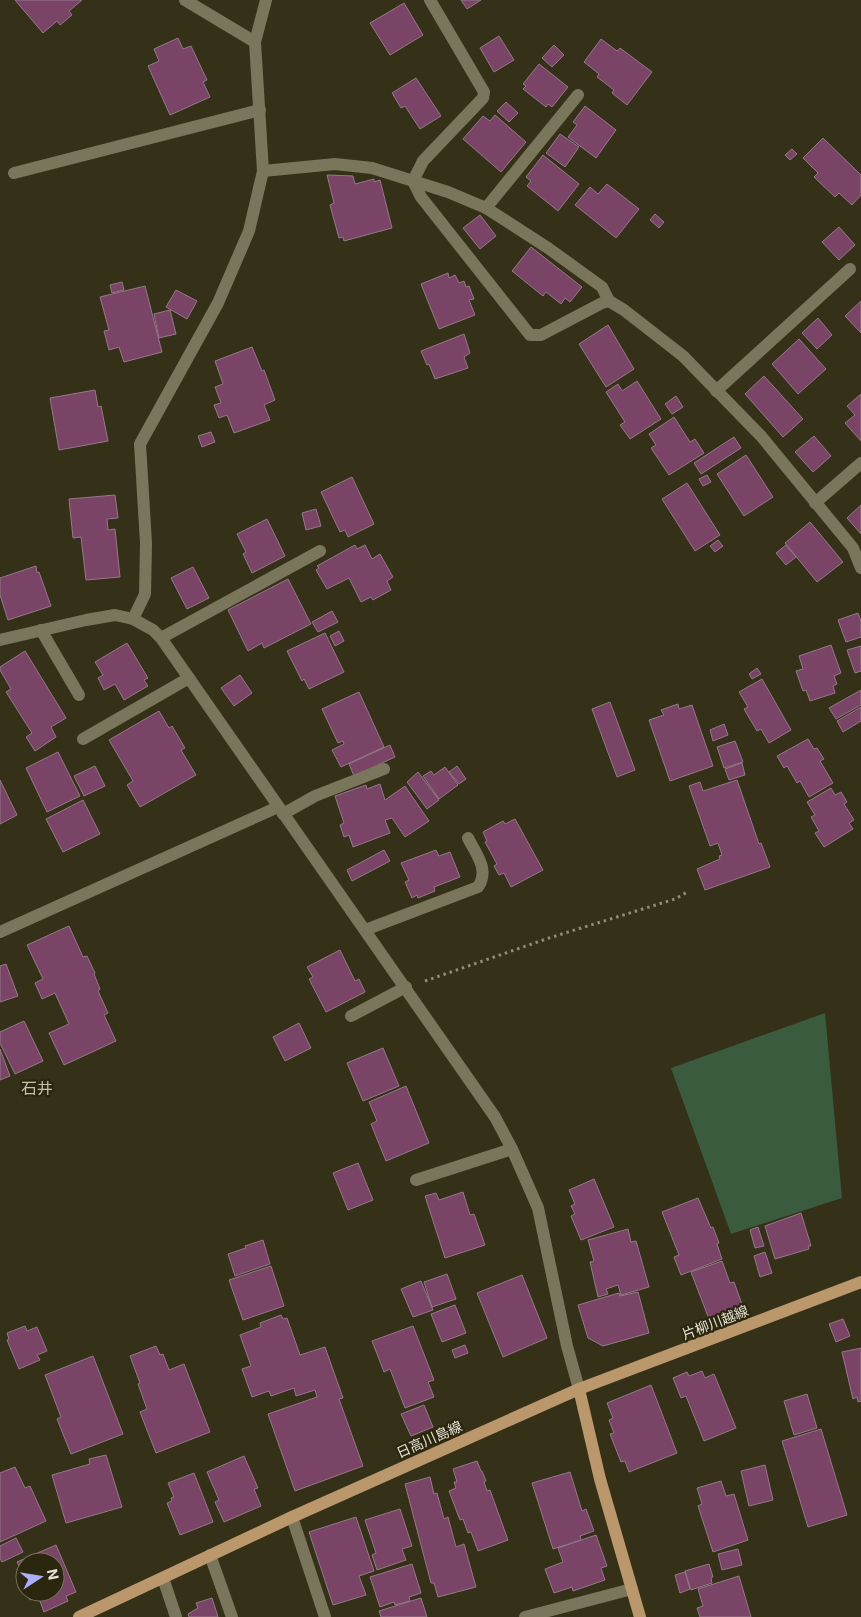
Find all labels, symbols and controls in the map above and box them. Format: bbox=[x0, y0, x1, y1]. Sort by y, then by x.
district label: 石井 bbox=[21, 1078, 53, 1098]
street label: 片柳川越線 bbox=[679, 1302, 751, 1342]
street label: 日高川島線 bbox=[394, 1417, 464, 1461]
north arrow bbox=[15, 1552, 65, 1602]
text: N bbox=[44, 1567, 63, 1581]

